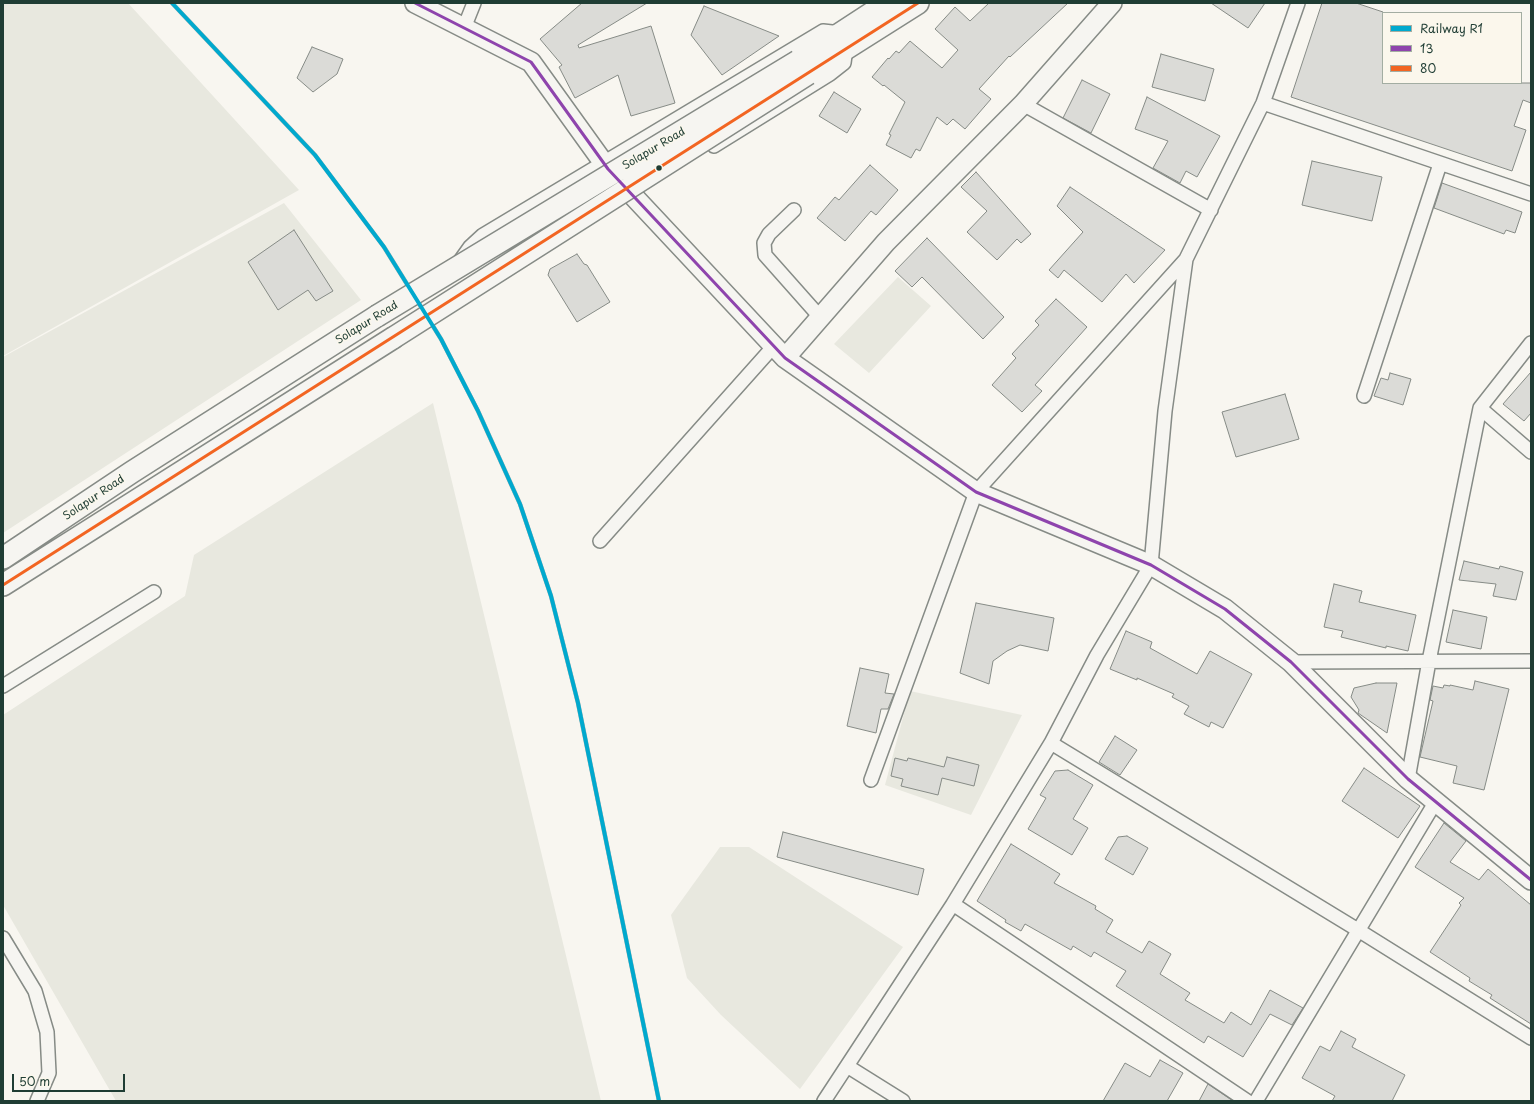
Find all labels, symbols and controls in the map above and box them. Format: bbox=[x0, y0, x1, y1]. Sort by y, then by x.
legend bbox=[1382, 12, 1522, 84]
text: Railway R1 bbox=[1420, 19, 1483, 37]
text: 13 bbox=[1420, 39, 1433, 57]
text: 80 bbox=[1420, 59, 1436, 77]
street label: Solapur Road bbox=[620, 125, 688, 173]
unlabelled marker bbox=[654, 163, 664, 173]
street label: Solapur Road bbox=[333, 299, 401, 347]
street label: Solapur Road bbox=[61, 473, 127, 523]
scale bar bbox=[14, 1066, 127, 1092]
text: 50 m bbox=[19, 1072, 50, 1090]

